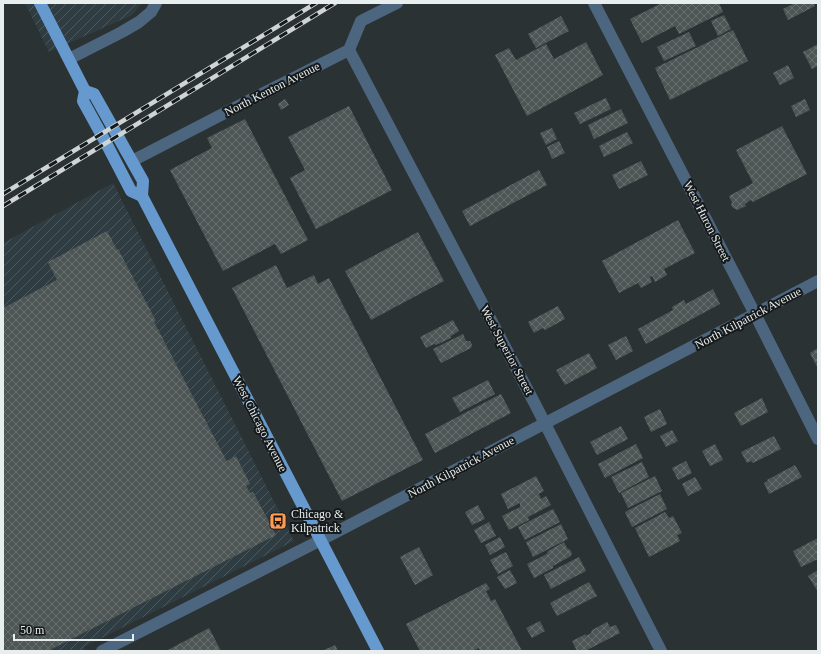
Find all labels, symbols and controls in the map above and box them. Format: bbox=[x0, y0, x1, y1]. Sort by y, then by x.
street label: North Kenton Avenue bbox=[222, 59, 322, 119]
street label: West Huron Street bbox=[681, 178, 734, 264]
street label: North Kilpatrick Avenue bbox=[692, 284, 804, 352]
street label: West Superior Street bbox=[478, 303, 537, 398]
street label: West Chicago Avenue bbox=[230, 374, 290, 474]
street label: North Kilpatrick Avenue bbox=[405, 433, 517, 501]
place label: Chicago & Kilpatrick bbox=[291, 507, 344, 535]
bus stop icon: Chicago & Kilpatrick bbox=[268, 511, 288, 531]
scale bar bbox=[14, 616, 133, 642]
text: 50 m bbox=[20, 623, 45, 637]

